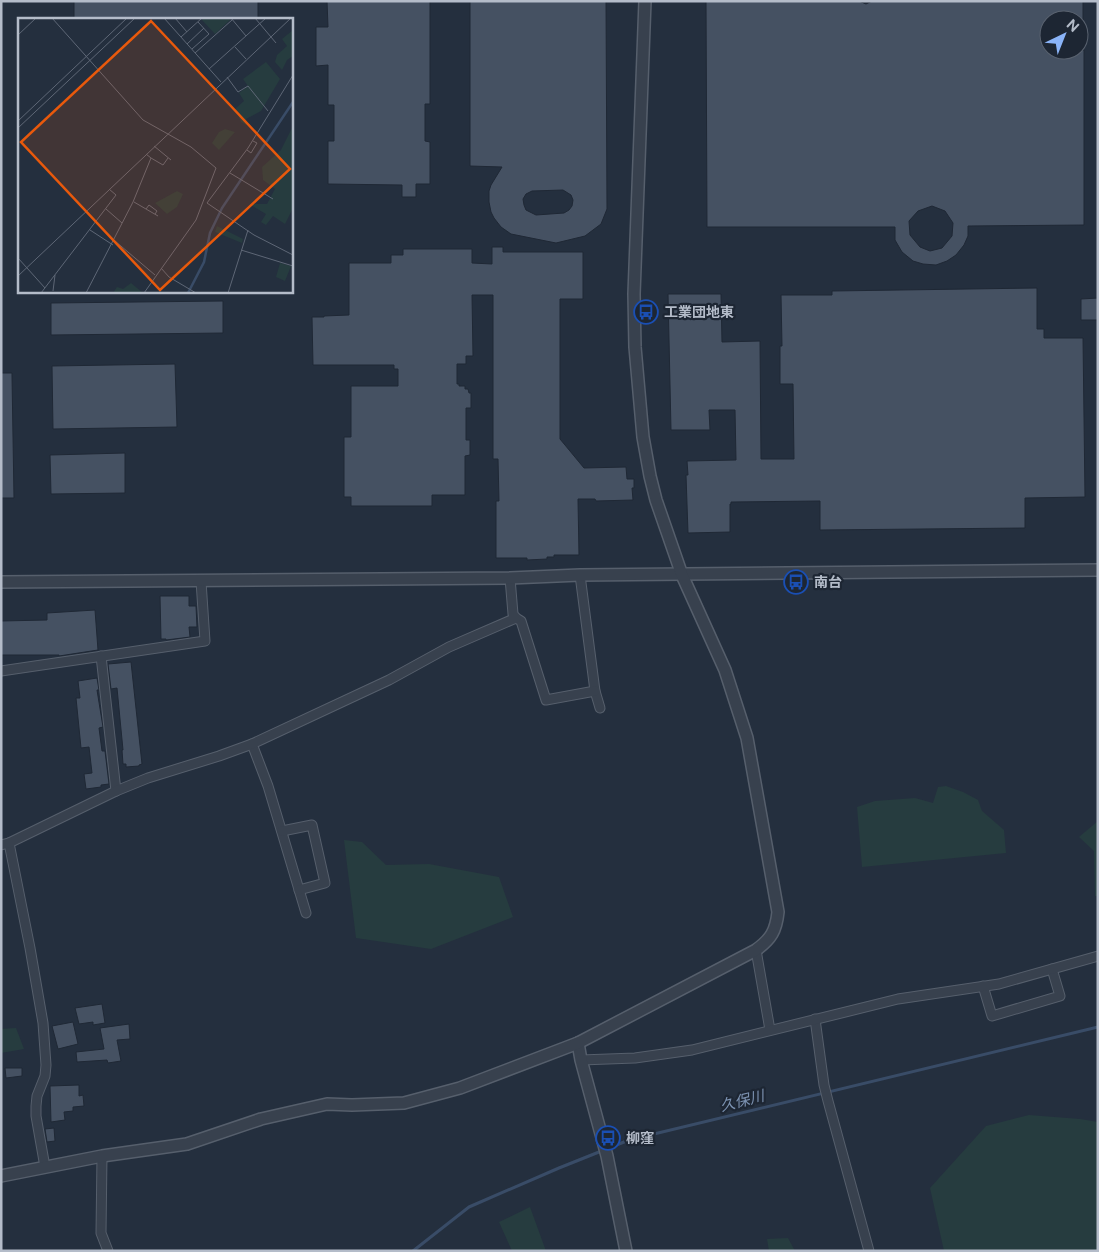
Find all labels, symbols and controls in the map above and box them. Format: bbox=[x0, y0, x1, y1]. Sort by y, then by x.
north arrow bbox=[1039, 10, 1089, 60]
text: N bbox=[1063, 16, 1082, 35]
inset map bbox=[18, 18, 292, 292]
bus stop icon: 工業団地東 bbox=[633, 299, 659, 325]
place label: 工業団地東 bbox=[664, 304, 734, 320]
bus stop icon: 南台 bbox=[783, 569, 809, 595]
place label: 南台 bbox=[814, 574, 842, 590]
water label: 久保川 bbox=[718, 1086, 768, 1114]
bus stop icon: 柳窪 bbox=[595, 1125, 621, 1151]
place label: 柳窪 bbox=[626, 1130, 654, 1146]

